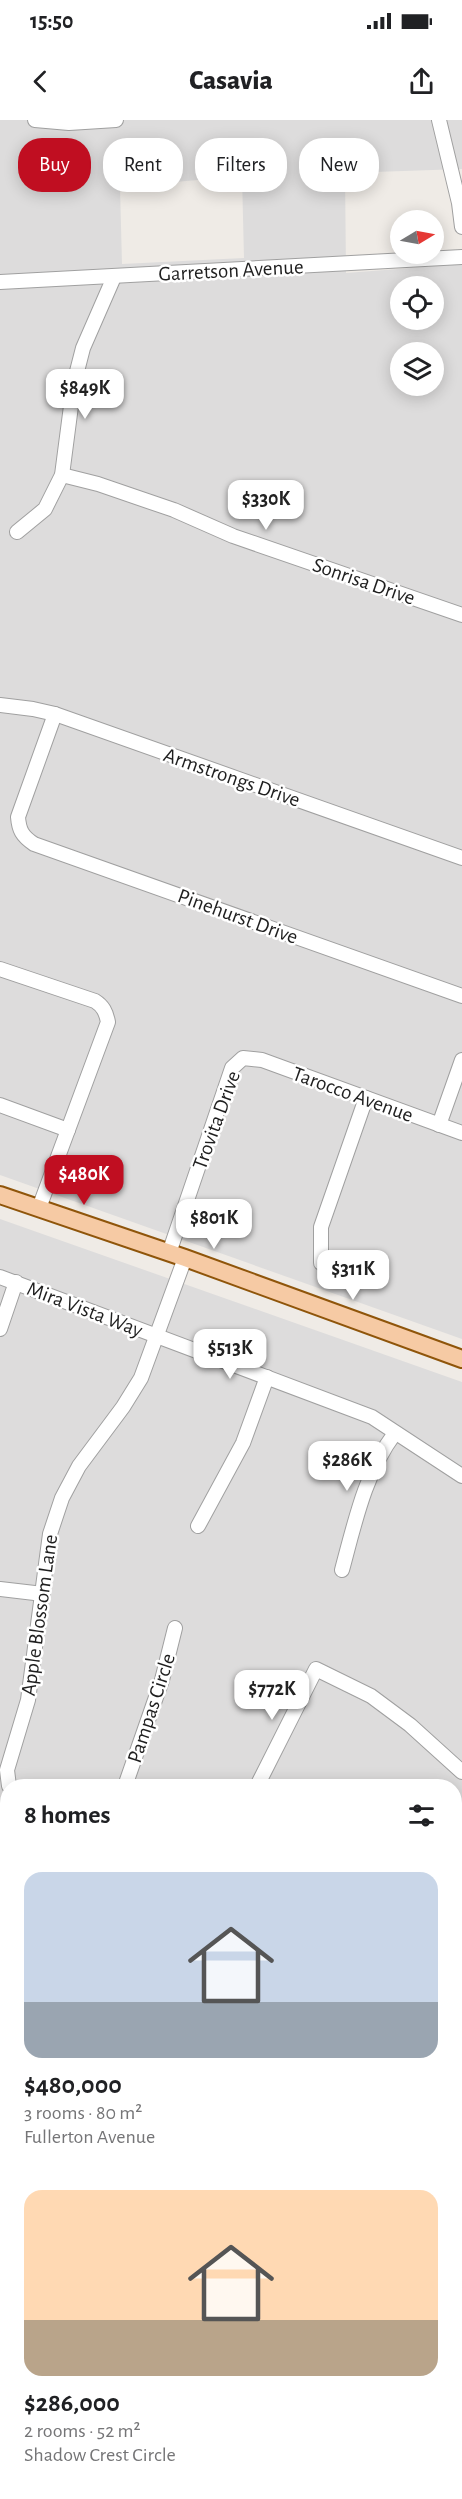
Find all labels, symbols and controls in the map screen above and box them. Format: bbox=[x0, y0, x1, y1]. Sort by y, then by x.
text: 15:50 bbox=[30, 10, 73, 32]
icon: back bbox=[24, 65, 57, 98]
icon: share bbox=[405, 65, 438, 98]
text: Casavia bbox=[189, 67, 273, 94]
chip: Buy bbox=[18, 138, 91, 192]
chip: Rent bbox=[103, 138, 183, 192]
chip: Filters bbox=[195, 138, 287, 192]
chip: New bbox=[299, 138, 379, 192]
north arrow bbox=[390, 210, 444, 264]
map controls bbox=[390, 210, 444, 396]
street label: Garretson Avenue bbox=[158, 256, 304, 285]
button: locate bbox=[390, 276, 444, 330]
button: layers bbox=[390, 342, 444, 396]
pin: $849K bbox=[43, 369, 127, 420]
text: $849K bbox=[60, 378, 110, 398]
pin: $330K bbox=[224, 480, 308, 531]
text: $330K bbox=[242, 489, 290, 509]
street label: Sonrisa Drive bbox=[310, 554, 418, 609]
street label: Armstrongs Drive bbox=[161, 744, 303, 811]
street label: Pinehurst Drive bbox=[175, 885, 301, 948]
street label: Tarocco Avenue bbox=[290, 1063, 416, 1126]
street label: Trovita Drive bbox=[189, 1068, 244, 1172]
pin: $480K bbox=[42, 1155, 126, 1206]
text: $480K bbox=[58, 1164, 110, 1184]
pin: $801K bbox=[172, 1199, 256, 1250]
text: $801K bbox=[190, 1208, 238, 1228]
pin: $311K bbox=[311, 1250, 395, 1301]
text: $311K bbox=[331, 1259, 375, 1279]
street label: Mira Vista Way bbox=[24, 1278, 146, 1341]
pin: $513K bbox=[188, 1329, 272, 1380]
text: $513K bbox=[207, 1338, 253, 1358]
pin: $286K bbox=[305, 1441, 389, 1492]
text: $286K bbox=[322, 1450, 372, 1470]
street label: Apple Blossom Lane bbox=[18, 1533, 61, 1697]
street label: Pampas Circle bbox=[124, 1651, 179, 1766]
pin: $772K bbox=[230, 1670, 314, 1721]
text: $772K bbox=[248, 1679, 296, 1699]
icon: filters bbox=[405, 1799, 438, 1832]
text: 8 homes bbox=[24, 1802, 111, 1828]
icon: home bbox=[177, 1911, 285, 2019]
text: $480,000 bbox=[24, 2072, 122, 2098]
text: 3 rooms · 80 m² bbox=[24, 2103, 142, 2123]
text: Fullerton Avenue bbox=[24, 2127, 155, 2147]
icon: home bbox=[177, 2229, 285, 2337]
text: $286,000 bbox=[24, 2390, 120, 2416]
text: 2 rooms · 52 m² bbox=[24, 2421, 141, 2441]
text: Shadow Crest Circle bbox=[24, 2445, 176, 2465]

